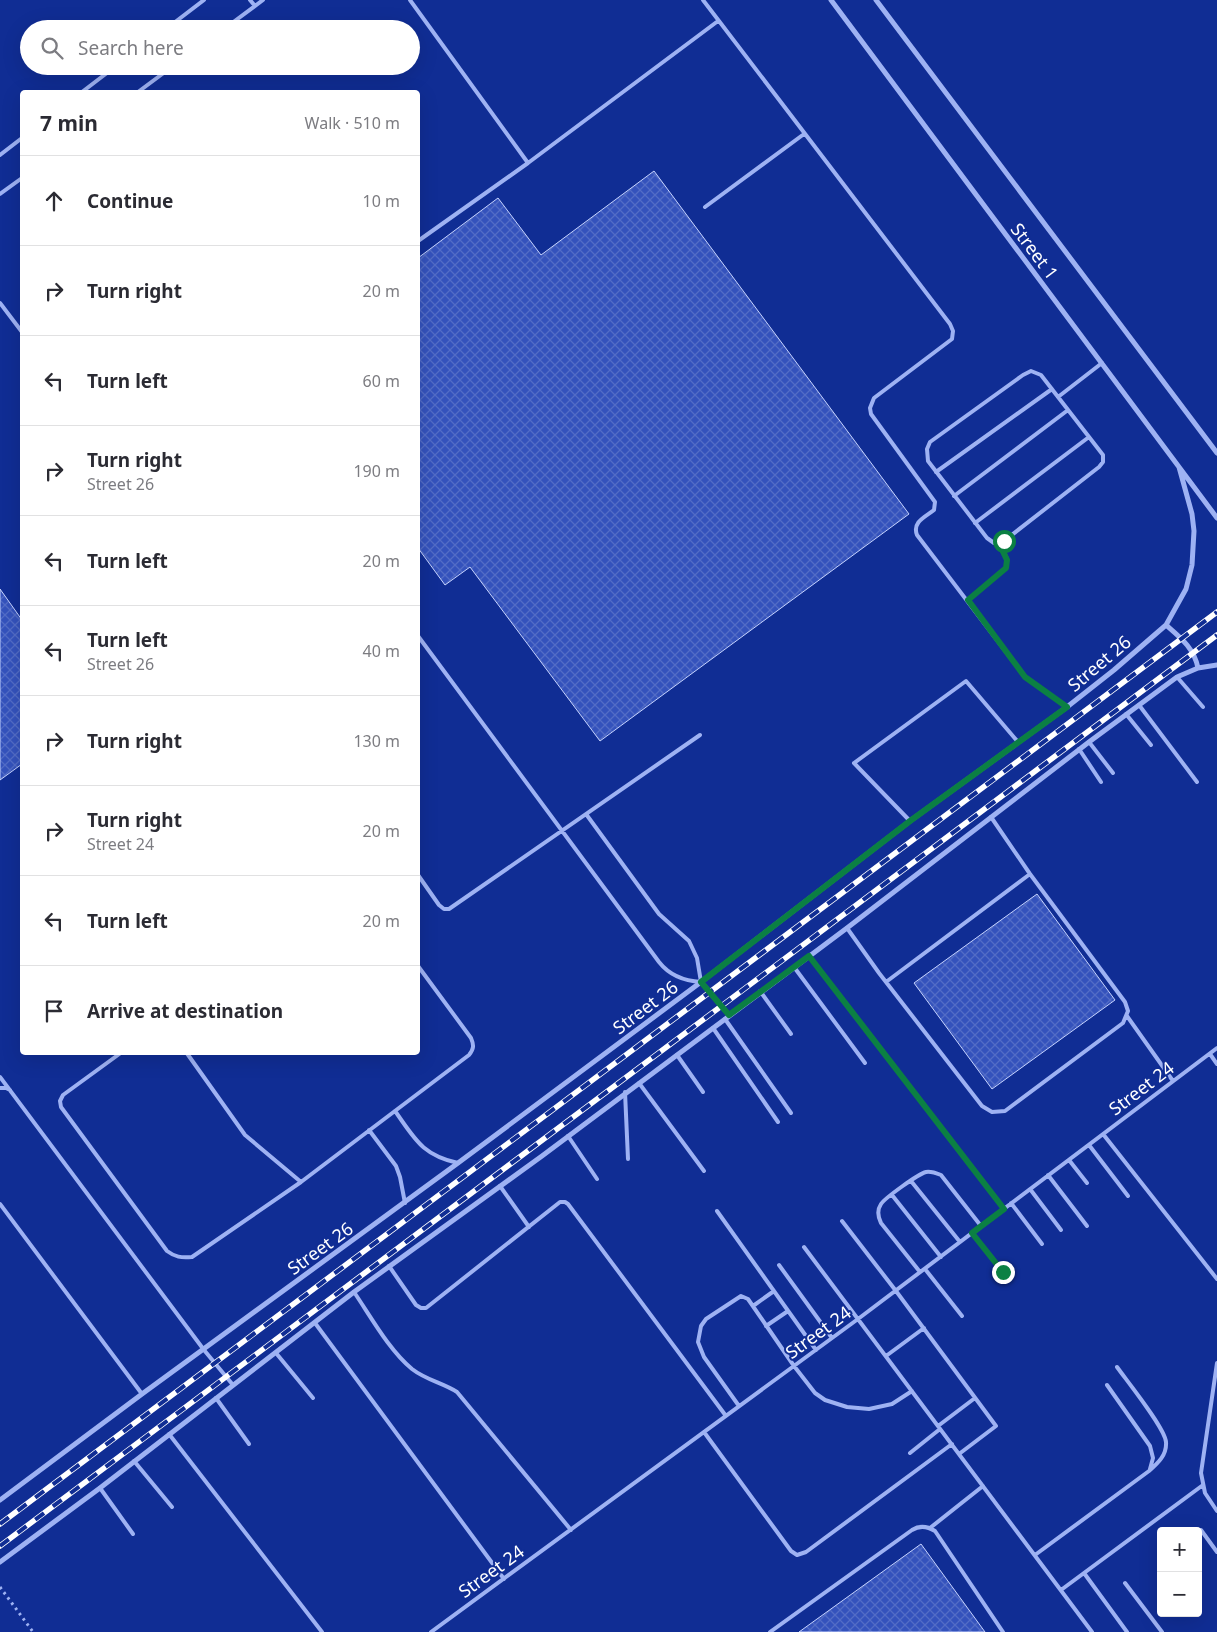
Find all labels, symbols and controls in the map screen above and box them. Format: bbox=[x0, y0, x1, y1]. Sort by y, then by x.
search box bbox=[20, 20, 420, 75]
icon: search bbox=[38, 34, 66, 62]
text: Search here bbox=[78, 35, 184, 61]
text: 7 min bbox=[40, 109, 98, 137]
text: Walk · 510 m bbox=[305, 112, 400, 134]
icon: ahead bbox=[40, 187, 68, 215]
text: Continue bbox=[87, 188, 173, 214]
text: 10 m bbox=[363, 190, 400, 212]
street label: Street 1 bbox=[1006, 218, 1064, 284]
icon: right bbox=[40, 277, 68, 305]
text: Turn right bbox=[87, 278, 182, 304]
text: 20 m bbox=[363, 280, 400, 302]
icon: left bbox=[40, 367, 68, 395]
text: Turn left bbox=[87, 368, 168, 394]
text: 60 m bbox=[363, 370, 400, 392]
text: Turn right bbox=[87, 447, 182, 473]
icon: right bbox=[40, 457, 68, 485]
text: 190 m bbox=[353, 460, 400, 482]
text: Street 26 bbox=[87, 473, 154, 495]
route start bbox=[993, 530, 1016, 553]
icon: left bbox=[40, 547, 68, 575]
text: Turn left bbox=[87, 548, 168, 574]
text: 20 m bbox=[363, 550, 400, 572]
text: Turn left bbox=[87, 627, 168, 653]
street label: Street 26 bbox=[1062, 630, 1136, 696]
icon: left bbox=[40, 637, 68, 665]
text: 40 m bbox=[363, 640, 400, 662]
text: Street 26 bbox=[87, 653, 154, 675]
icon: right bbox=[40, 727, 68, 755]
text: Turn right bbox=[87, 728, 182, 754]
text: 130 m bbox=[353, 730, 400, 752]
text: Turn right bbox=[87, 807, 182, 833]
icon: right bbox=[40, 817, 68, 845]
text: 20 m bbox=[363, 820, 400, 842]
text: Street 24 bbox=[87, 833, 154, 855]
icon: left bbox=[40, 907, 68, 935]
text: Turn left bbox=[87, 908, 168, 934]
text: 20 m bbox=[363, 910, 400, 932]
street label: Street 26 bbox=[608, 975, 682, 1039]
icon: arrive bbox=[40, 997, 68, 1025]
text: Arrive at destination bbox=[87, 998, 283, 1024]
street label: Street 24 bbox=[1104, 1056, 1178, 1120]
street label: Street 26 bbox=[282, 1216, 358, 1280]
route end bbox=[992, 1261, 1015, 1284]
street label: Street 24 bbox=[780, 1300, 856, 1364]
map controls bbox=[1157, 1527, 1202, 1617]
button: + bbox=[1157, 1527, 1202, 1572]
street label: Street 24 bbox=[453, 1539, 529, 1603]
button: − bbox=[1157, 1572, 1202, 1617]

